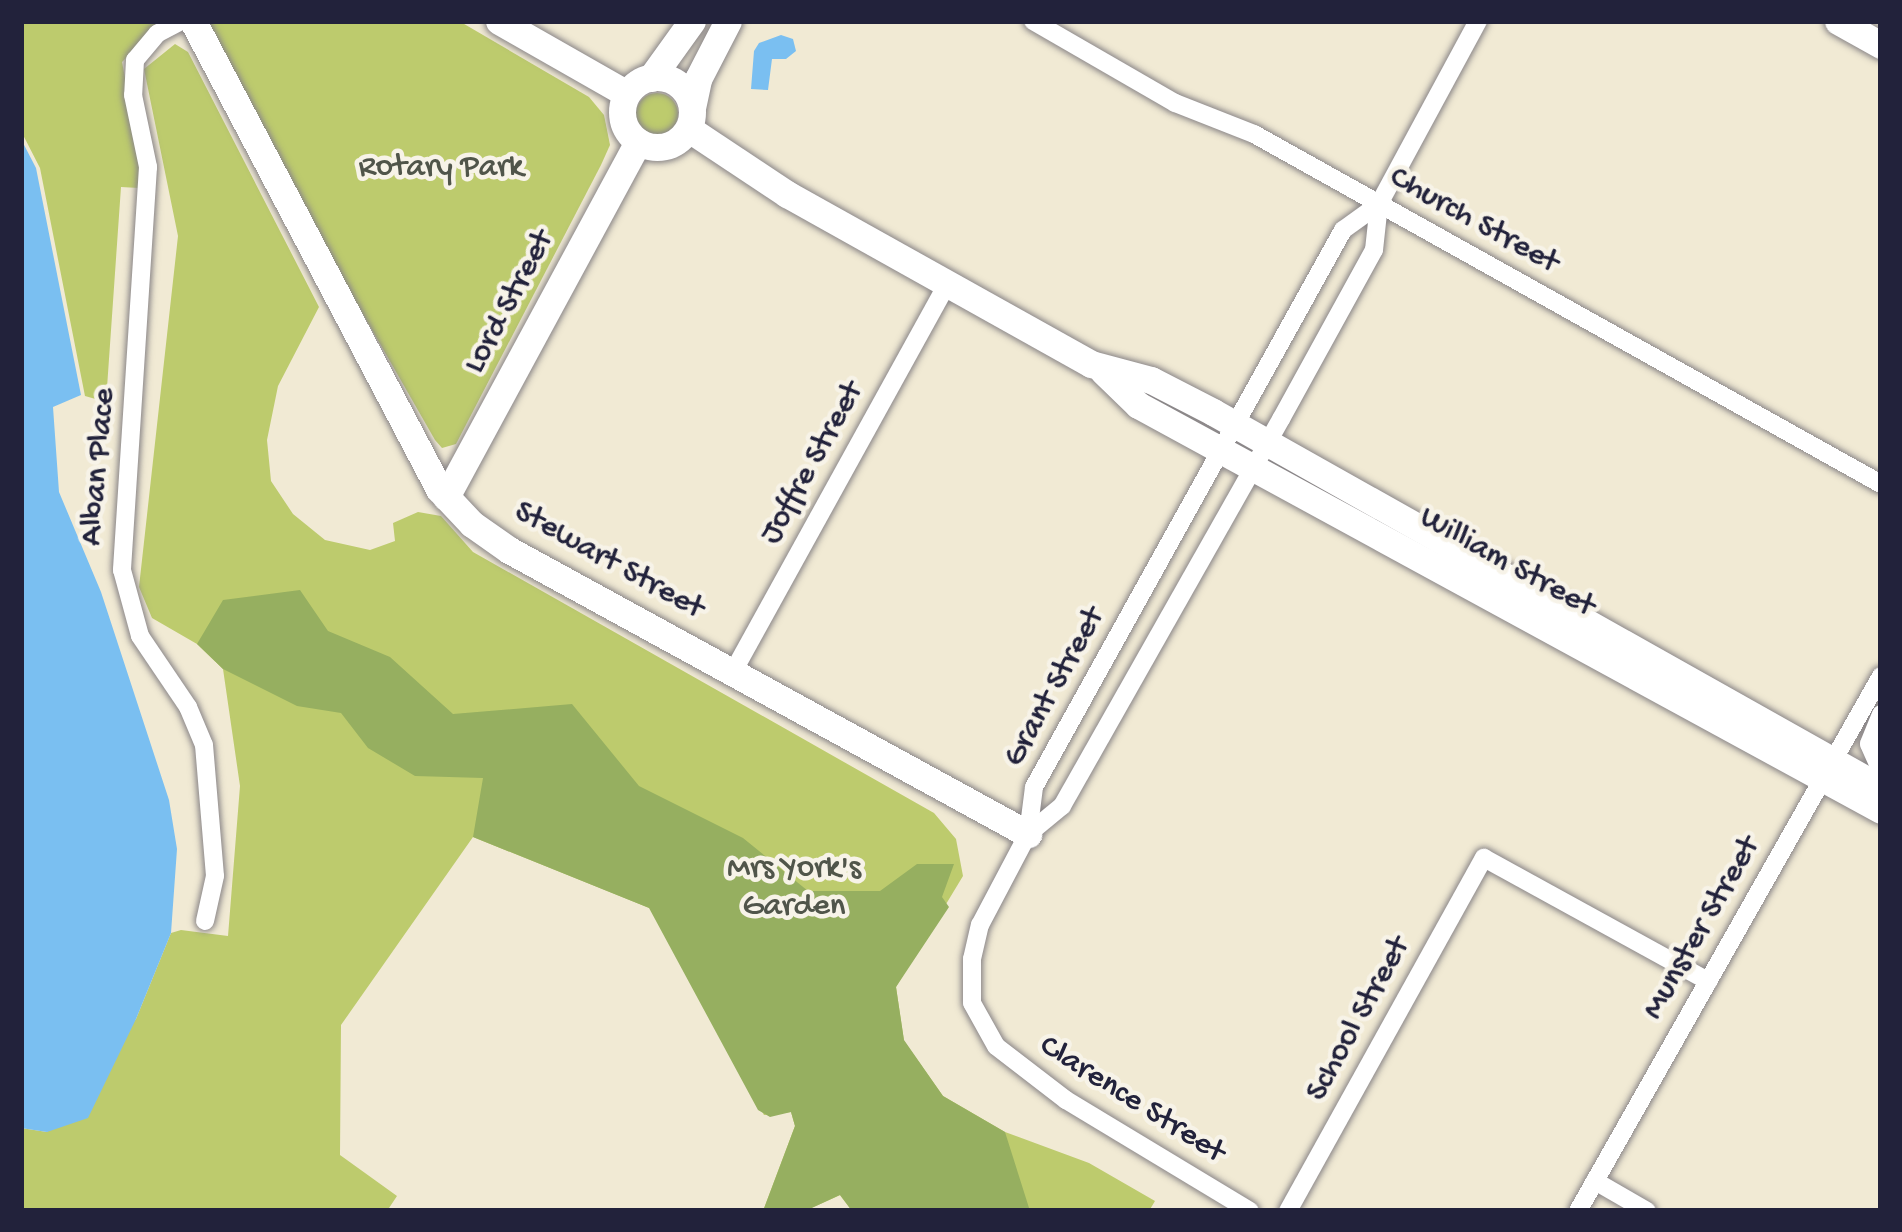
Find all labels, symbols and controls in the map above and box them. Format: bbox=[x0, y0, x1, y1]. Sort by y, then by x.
park label: Rotary Park bbox=[359, 149, 523, 189]
street label: Church Street bbox=[1381, 159, 1565, 285]
street label: Lord Street bbox=[457, 225, 565, 381]
street label: Joffre Street bbox=[753, 376, 875, 552]
street label: Alban Place bbox=[73, 387, 127, 547]
street label: Stewart Street bbox=[506, 494, 710, 630]
street label: William Street bbox=[1411, 500, 1601, 628]
street label: Grant Street bbox=[996, 602, 1116, 774]
street label: Munster Street bbox=[1635, 831, 1771, 1027]
park label: Mrs York's Garden bbox=[727, 850, 861, 928]
street label: School Street bbox=[1299, 931, 1421, 1109]
street label: Clarence Street bbox=[1031, 1028, 1231, 1174]

